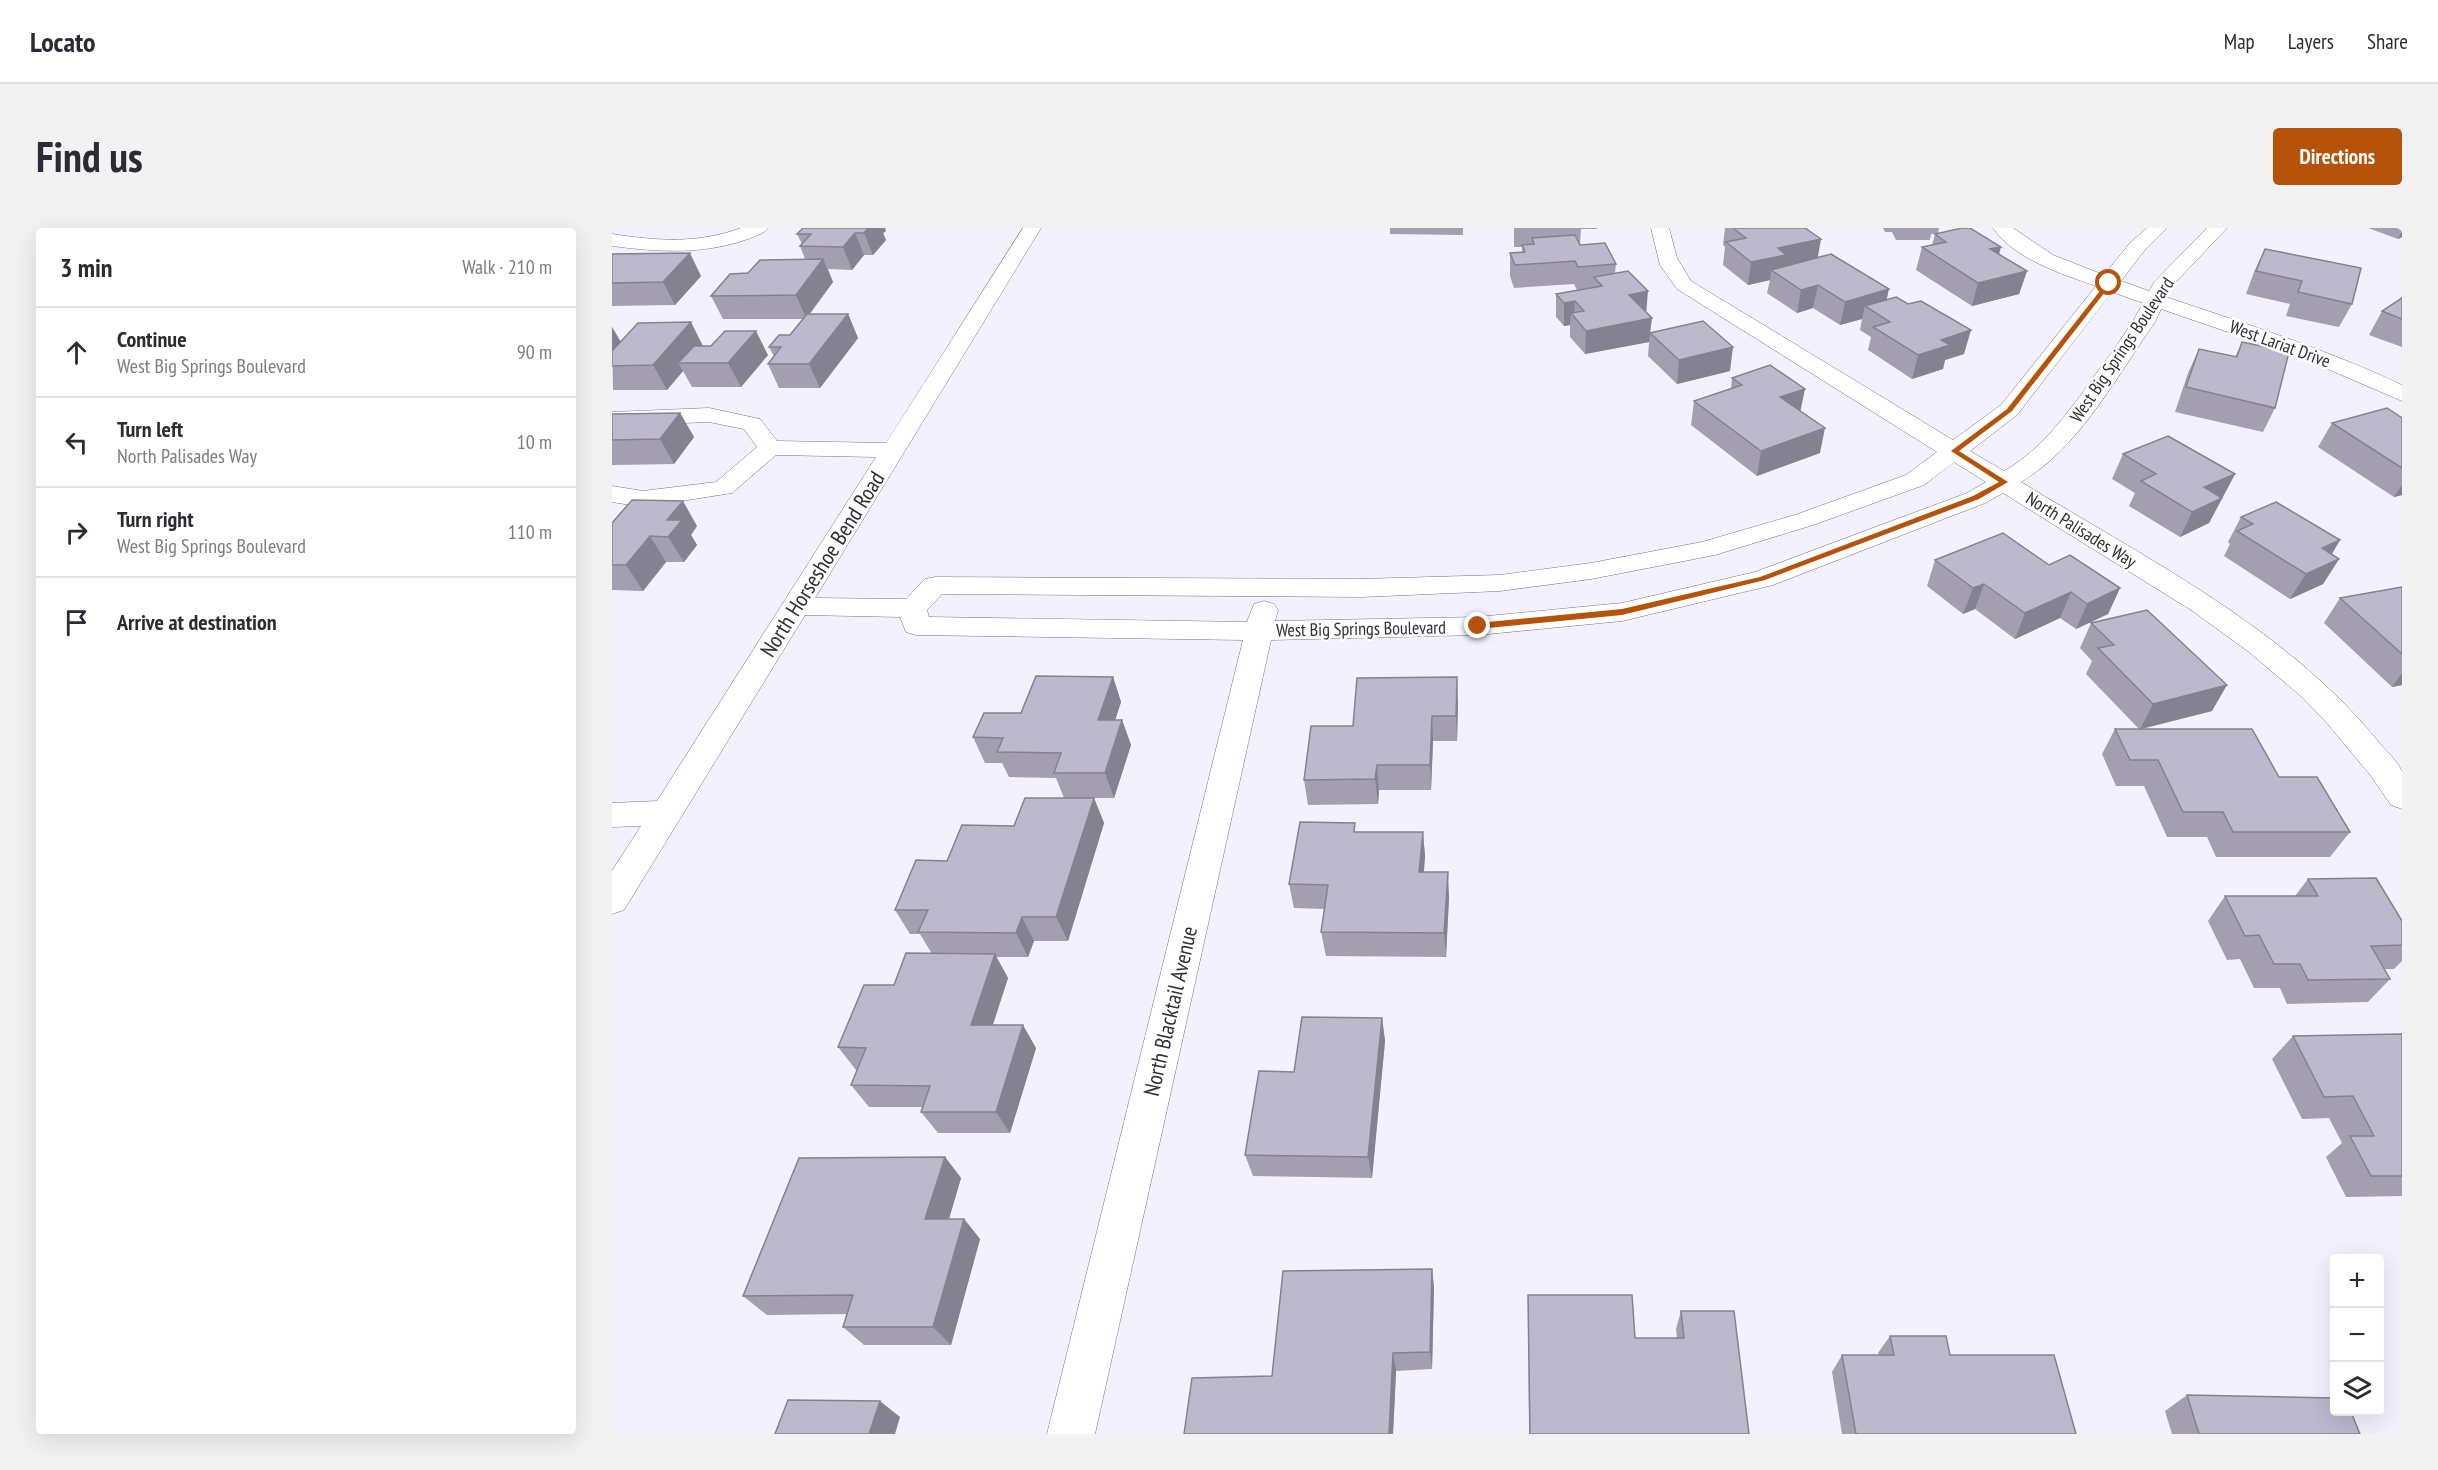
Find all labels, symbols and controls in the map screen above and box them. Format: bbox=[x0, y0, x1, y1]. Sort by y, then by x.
text: Locato bbox=[30, 23, 96, 60]
text: Map bbox=[2224, 28, 2255, 55]
text: Layers bbox=[2288, 28, 2334, 55]
text: Share bbox=[2367, 28, 2408, 55]
button: Directions bbox=[2273, 128, 2402, 185]
text: Find us bbox=[36, 129, 143, 184]
text: 3 min bbox=[60, 251, 113, 284]
text: Walk · 210 m bbox=[462, 254, 552, 280]
route start bbox=[2095, 269, 2121, 295]
street label: West Big Springs Boulevard bbox=[2065, 273, 2179, 427]
street label: West Lariat Drive bbox=[2227, 315, 2334, 372]
text: Continue bbox=[117, 325, 187, 353]
icon: ahead bbox=[60, 336, 93, 369]
text: 90 m bbox=[517, 339, 552, 365]
text: West Big Springs Boulevard bbox=[117, 353, 306, 379]
text: Turn left bbox=[117, 415, 183, 443]
icon: left bbox=[60, 426, 93, 459]
text: 10 m bbox=[517, 429, 552, 455]
text: North Palisades Way bbox=[117, 443, 257, 469]
street label: North Horseshoe Bend Road bbox=[754, 466, 890, 662]
street label: North Palisades Way bbox=[2022, 486, 2141, 573]
text: Turn right bbox=[117, 505, 194, 533]
icon: right bbox=[60, 516, 93, 549]
text: 110 m bbox=[508, 519, 552, 545]
text: West Big Springs Boulevard bbox=[117, 533, 306, 559]
icon: arrive bbox=[60, 606, 93, 639]
text: Arrive at destination bbox=[117, 608, 277, 636]
route end bbox=[1464, 612, 1490, 638]
street label: West Big Springs Boulevard bbox=[1276, 616, 1446, 641]
street label: North Blacktail Avenue bbox=[1137, 923, 1203, 1099]
map controls bbox=[2330, 1254, 2384, 1416]
button: + bbox=[2330, 1254, 2384, 1308]
button: − bbox=[2330, 1308, 2384, 1362]
button: layers bbox=[2330, 1362, 2384, 1416]

